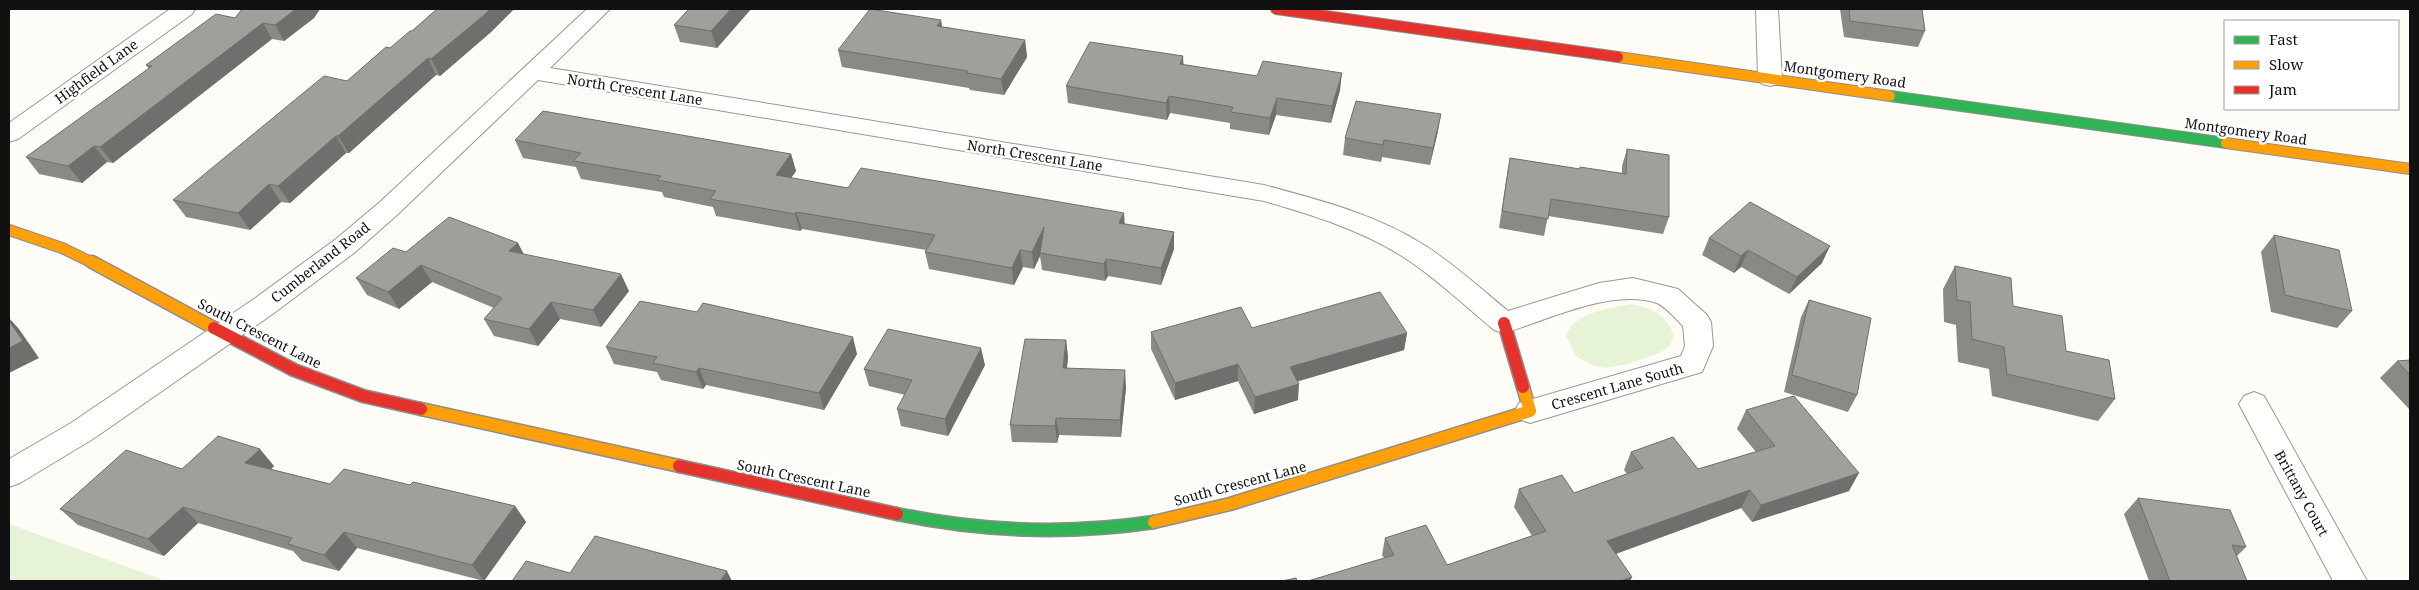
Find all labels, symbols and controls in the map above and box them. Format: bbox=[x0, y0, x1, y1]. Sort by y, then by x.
legend bbox=[2224, 20, 2399, 110]
text: Fast bbox=[2269, 29, 2298, 49]
street label: Highfield Lane bbox=[51, 34, 141, 108]
text: Slow bbox=[2269, 54, 2303, 74]
street label: Montgomery Road bbox=[1783, 56, 1908, 92]
street label: North Crescent Lane bbox=[566, 69, 704, 109]
text: Jam bbox=[2268, 79, 2297, 99]
street label: Montgomery Road bbox=[2184, 113, 2309, 149]
street label: North Crescent Lane bbox=[966, 135, 1104, 175]
street label: Cumberland Road bbox=[267, 217, 374, 307]
street label: South Crescent Lane bbox=[195, 294, 325, 372]
street label: Crescent Lane South bbox=[1549, 358, 1685, 414]
street label: Brittany Court bbox=[2271, 447, 2333, 539]
street label: South Crescent Lane bbox=[735, 455, 873, 501]
street label: South Crescent Lane bbox=[1172, 456, 1308, 510]

